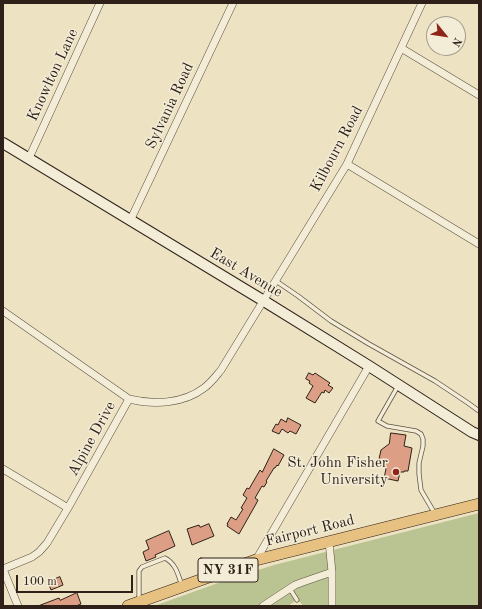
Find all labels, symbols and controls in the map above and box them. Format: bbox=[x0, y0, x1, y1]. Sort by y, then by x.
north arrow bbox=[426, 16, 466, 56]
street label: Knowlton Lane bbox=[24, 26, 82, 124]
text: N bbox=[449, 35, 463, 48]
street label: Sylvania Road bbox=[142, 60, 198, 152]
street label: Kilbourn Road bbox=[307, 103, 367, 195]
street label: East Avenue bbox=[206, 244, 286, 302]
street label: Alpine Drive bbox=[64, 399, 120, 479]
place label: St. John Fisher University bbox=[287, 454, 388, 489]
marker: St. John Fisher University bbox=[391, 467, 401, 477]
street label: Fairport Road bbox=[264, 511, 356, 551]
road number: NY 31F bbox=[198, 558, 258, 582]
scale bar bbox=[18, 567, 135, 593]
text: 100 m bbox=[23, 576, 57, 588]

